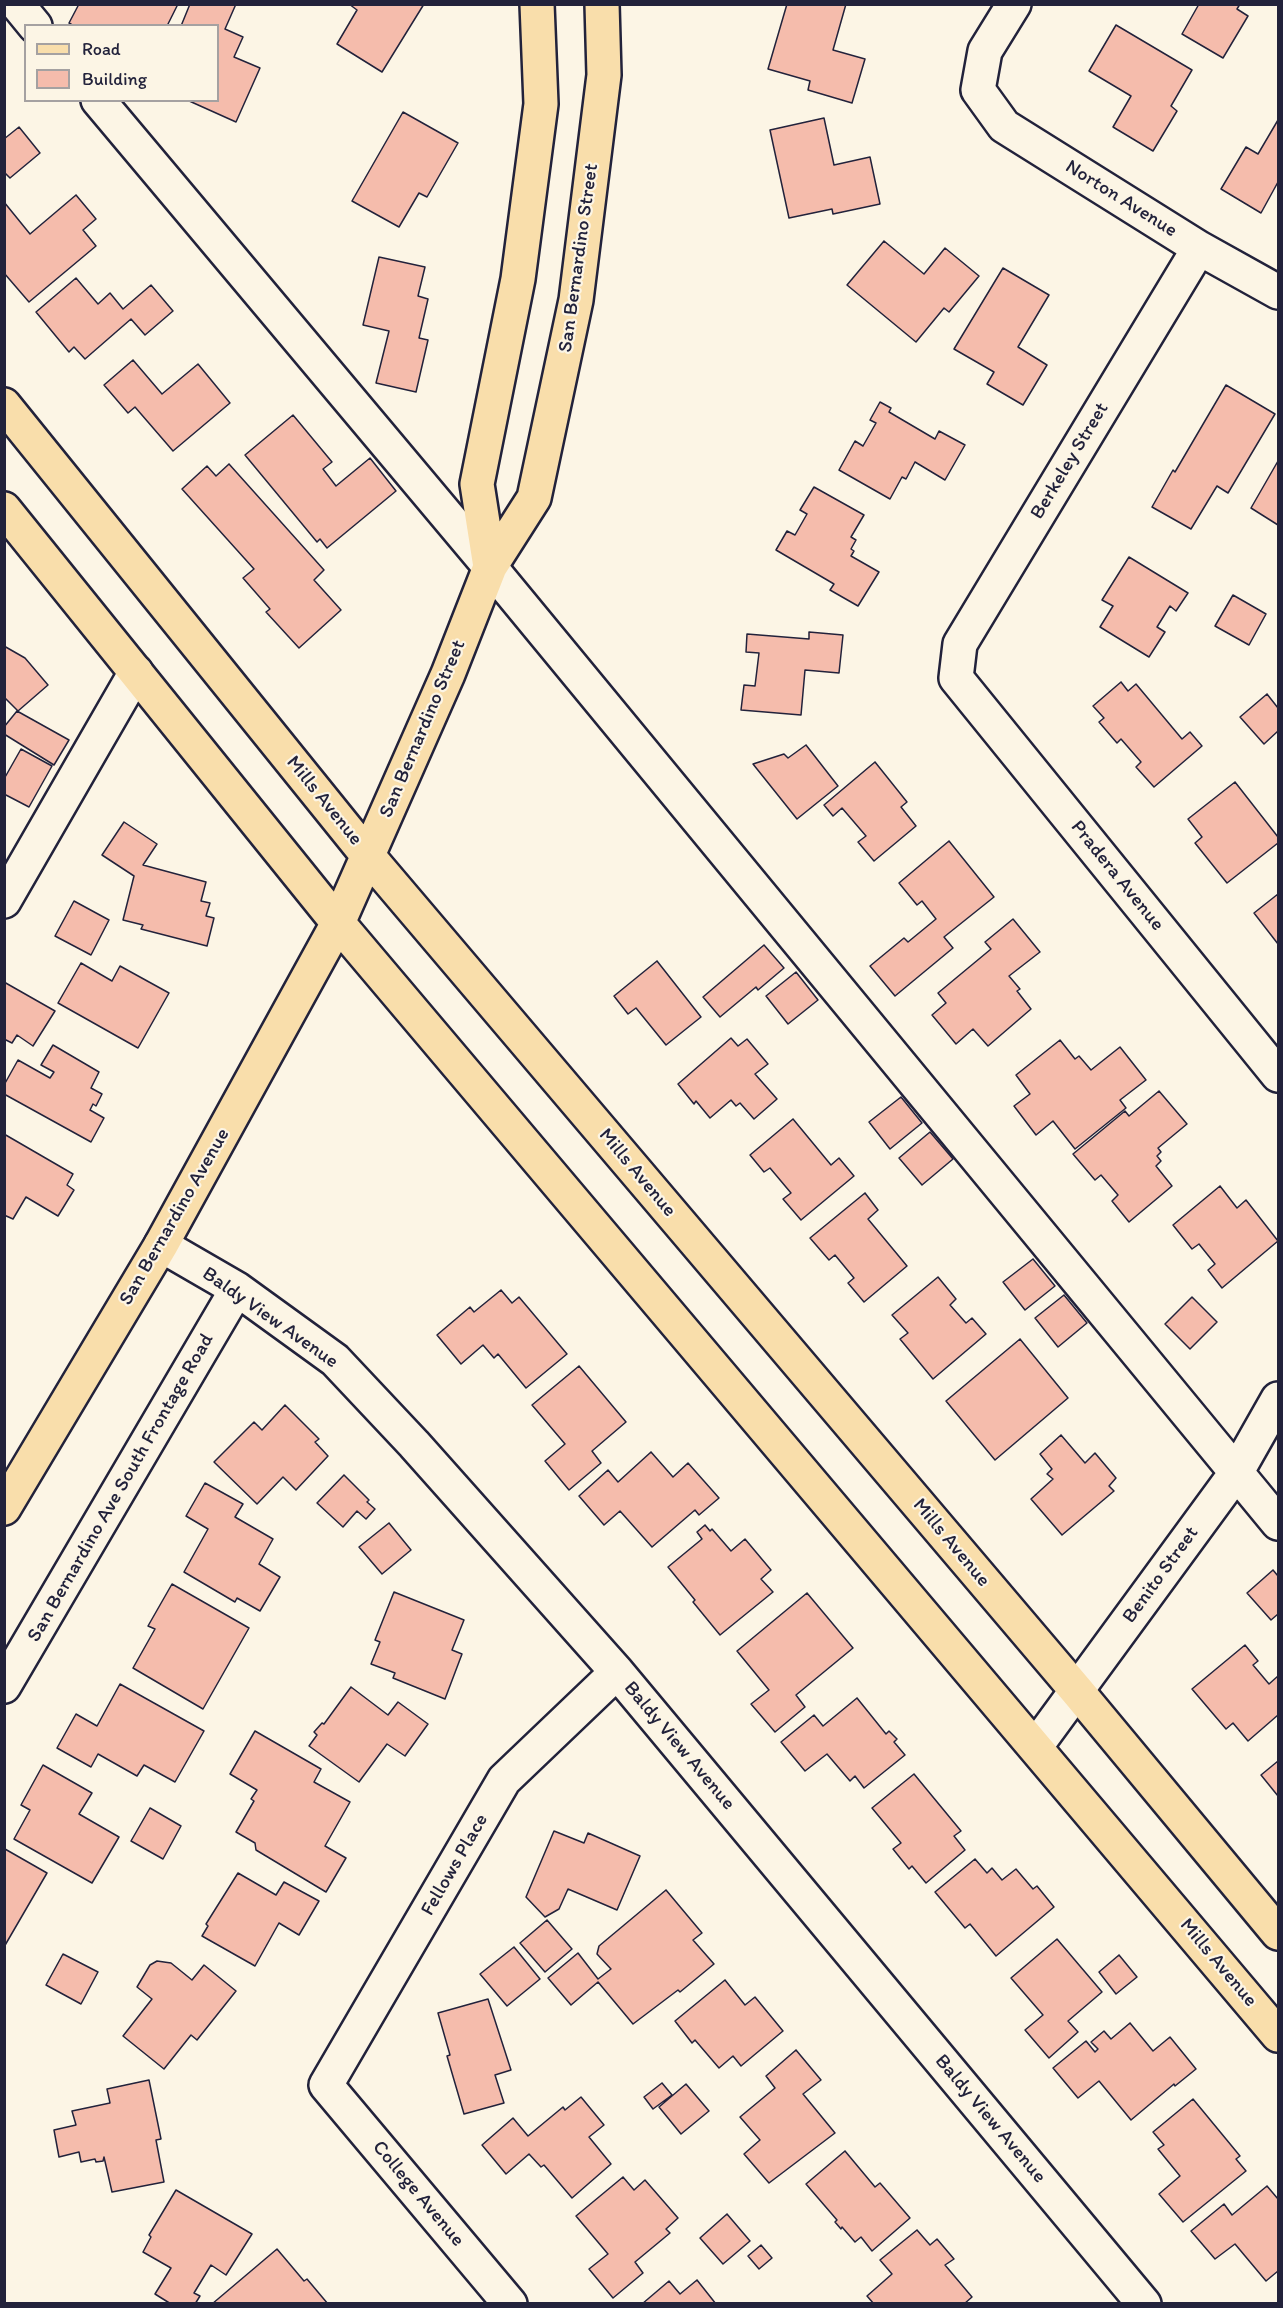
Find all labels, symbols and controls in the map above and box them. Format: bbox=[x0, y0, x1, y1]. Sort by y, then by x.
legend bbox=[24, 24, 219, 102]
text: Road bbox=[82, 38, 121, 60]
text: Building bbox=[82, 68, 147, 90]
street label: Norton Avenue bbox=[1060, 155, 1182, 243]
street label: San Bernardino Street bbox=[554, 162, 604, 354]
street label: Berkeley Street bbox=[1026, 398, 1114, 524]
street label: San Bernardino Street bbox=[375, 637, 471, 821]
street label: Mills Avenue bbox=[281, 751, 367, 851]
street label: Pradera Avenue bbox=[1065, 816, 1169, 936]
street label: San Bernardino Avenue bbox=[115, 1124, 235, 1310]
street label: Mills Avenue bbox=[593, 1124, 681, 1222]
street label: Baldy View Avenue bbox=[197, 1262, 343, 1374]
street label: San Bernardino Ave South Frontage Road bbox=[23, 1330, 219, 1646]
street label: Mills Avenue bbox=[907, 1494, 995, 1592]
street label: Benito Street bbox=[1118, 1522, 1204, 1628]
street label: Baldy View Avenue bbox=[618, 1677, 740, 1815]
street label: Fellows Place bbox=[416, 1810, 494, 1920]
street label: Mills Avenue bbox=[1174, 1914, 1262, 2012]
street label: Baldy View Avenue bbox=[929, 2050, 1051, 2188]
street label: College Avenue bbox=[367, 2136, 469, 2252]

